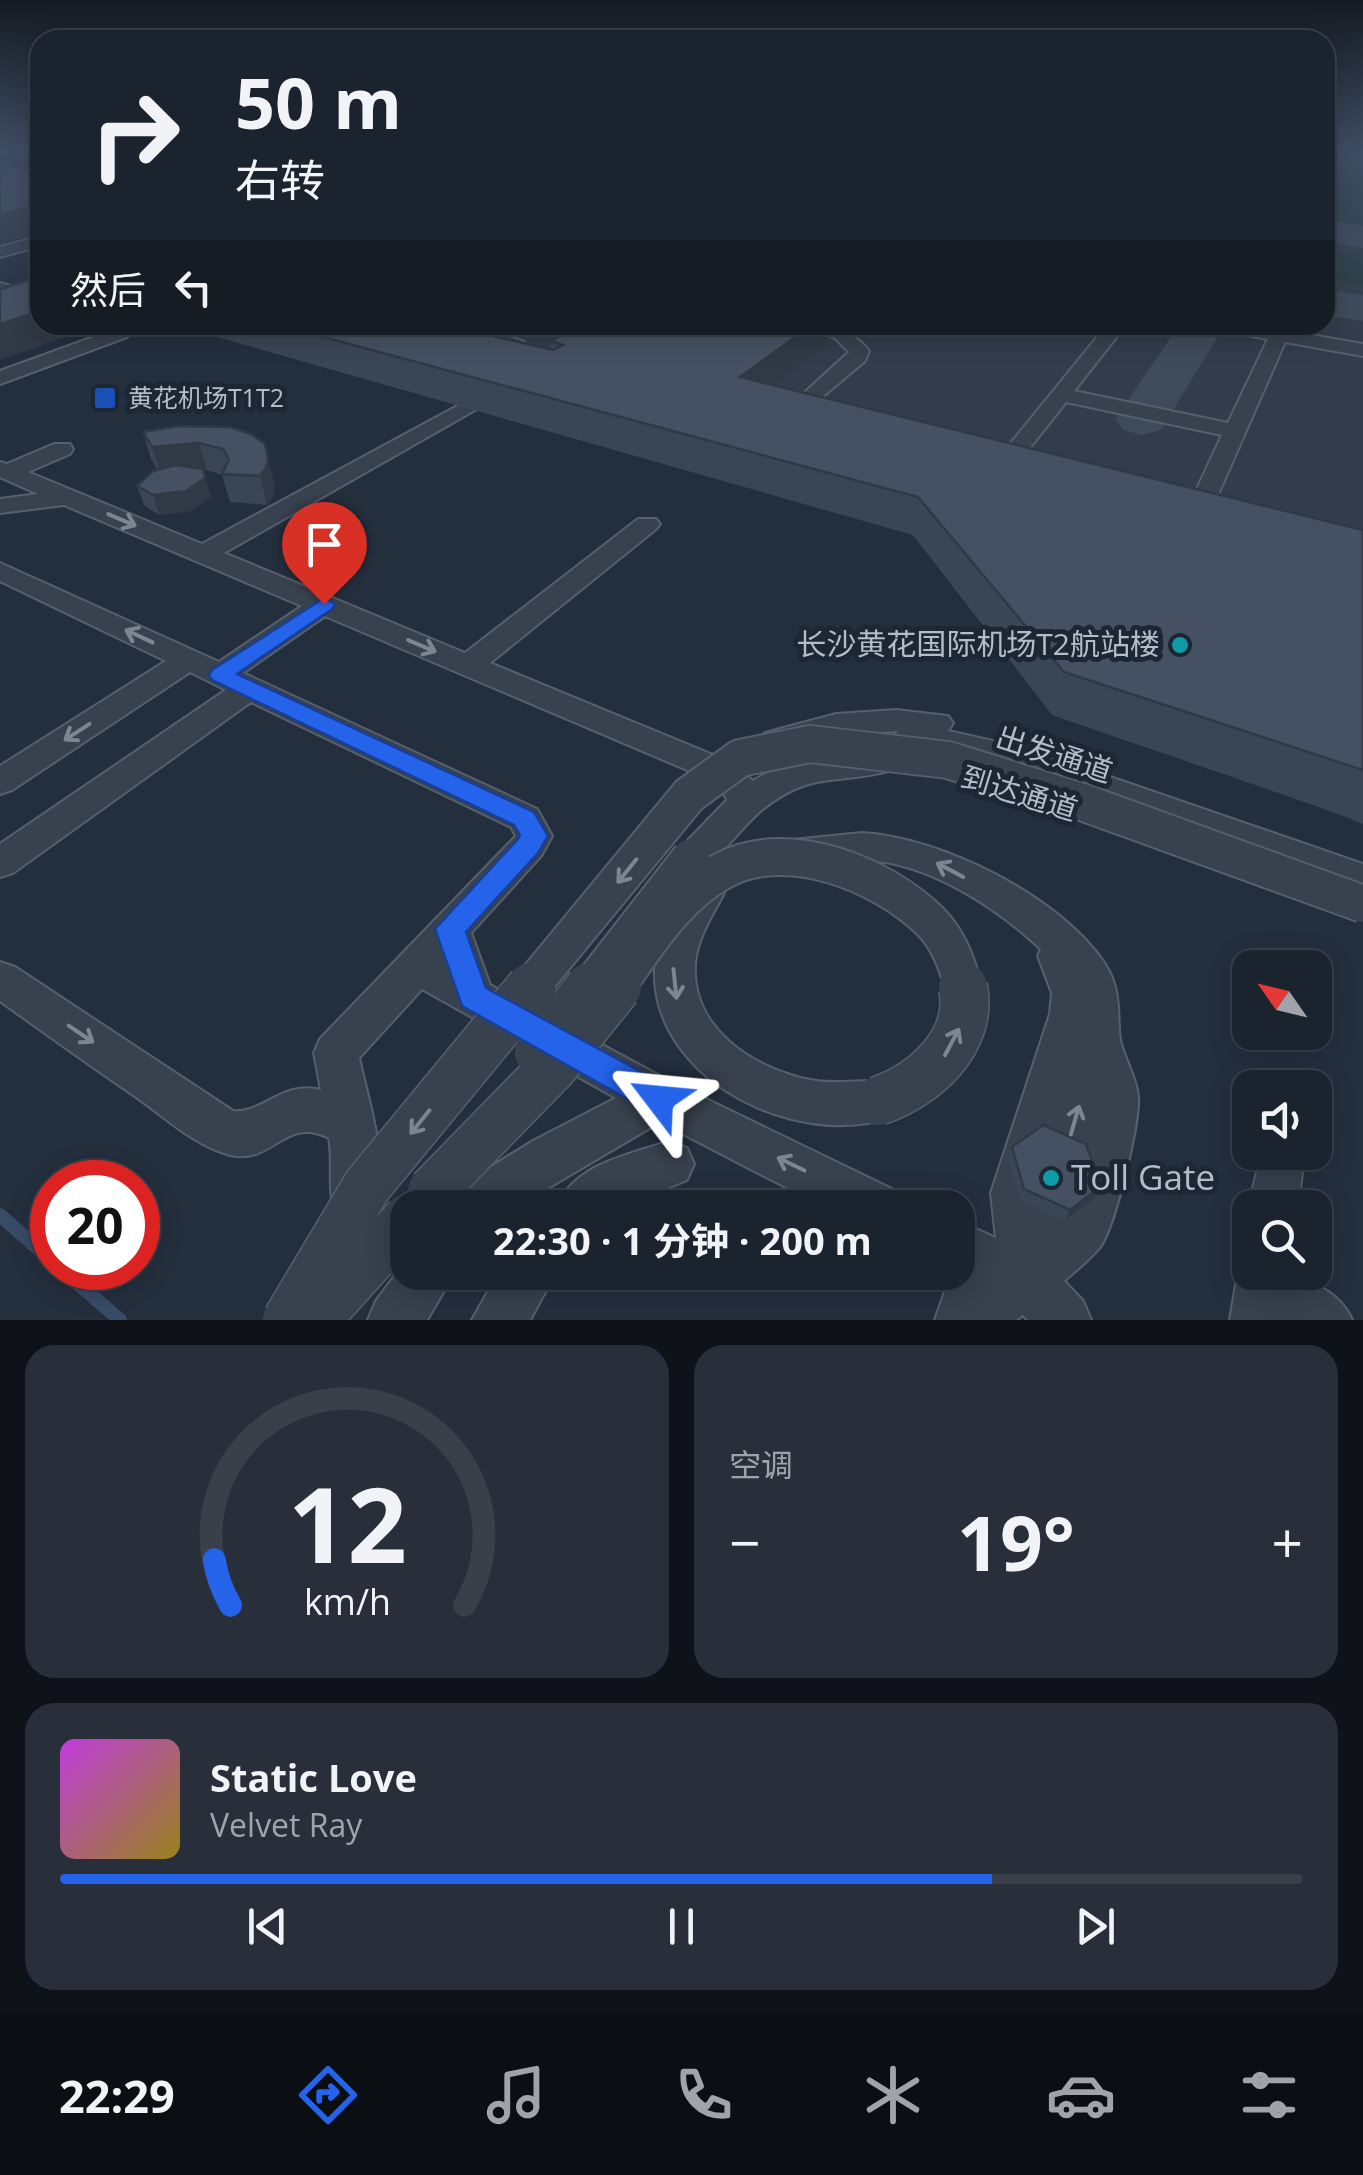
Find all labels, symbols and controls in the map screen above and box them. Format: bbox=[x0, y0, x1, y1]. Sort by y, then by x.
text: 50 m bbox=[235, 54, 402, 150]
icon: right bbox=[70, 70, 200, 200]
text: 右转 bbox=[235, 149, 325, 210]
icon: left bbox=[166, 260, 221, 315]
text: 然后 bbox=[70, 263, 146, 315]
place label: 黄花机场T1T2 bbox=[128, 380, 284, 414]
marker: 黄花机场T1T2 bbox=[92, 385, 118, 411]
pin bbox=[282, 502, 367, 605]
one-way arrow bbox=[106, 512, 137, 530]
icon: arrive bbox=[297, 517, 352, 572]
place label: 长沙黄花国际机场T2航站楼 bbox=[796, 623, 1160, 664]
one-way arrow bbox=[124, 626, 154, 645]
marker: 长沙黄花国际机场T2航站楼 bbox=[1169, 634, 1191, 656]
one-way arrow bbox=[406, 638, 437, 656]
street label: 出发通道 bbox=[991, 716, 1118, 792]
one-way arrow bbox=[64, 722, 92, 743]
street label: 到达通道 bbox=[956, 755, 1083, 830]
one-way arrow bbox=[616, 857, 638, 883]
one-way arrow bbox=[935, 860, 965, 879]
north arrow bbox=[1232, 950, 1332, 1050]
map controls bbox=[1232, 950, 1332, 1290]
one-way arrow bbox=[666, 967, 685, 1000]
one-way arrow bbox=[66, 1023, 94, 1044]
one-way arrow bbox=[943, 1028, 962, 1057]
position arrow bbox=[607, 1047, 711, 1151]
button: sound bbox=[1232, 1070, 1332, 1170]
one-way arrow bbox=[1067, 1105, 1086, 1136]
one-way arrow bbox=[410, 1108, 432, 1134]
place label: Toll Gate bbox=[1071, 1153, 1215, 1200]
one-way arrow bbox=[777, 1154, 807, 1173]
speed limit sign: 20 bbox=[30, 1160, 160, 1290]
marker: Toll Gate bbox=[1040, 1167, 1062, 1189]
button: search bbox=[1232, 1190, 1332, 1290]
text: 22:30 · 1 分钟 · 200 m bbox=[493, 1214, 872, 1266]
text: 空调 bbox=[729, 1443, 793, 1486]
text: 12 bbox=[288, 1452, 406, 1593]
text: 19° bbox=[957, 1491, 1075, 1593]
text: − bbox=[729, 1504, 760, 1579]
text: + bbox=[1272, 1504, 1303, 1579]
text: km/h bbox=[304, 1577, 390, 1625]
text: Static Love bbox=[210, 1751, 417, 1803]
text: Velvet Ray bbox=[210, 1803, 362, 1846]
icon: previous bbox=[240, 1899, 295, 1954]
icon: pause bbox=[654, 1899, 709, 1954]
icon: next bbox=[1068, 1899, 1123, 1954]
icon: directions bbox=[293, 2060, 363, 2130]
icon: music bbox=[481, 2060, 551, 2130]
icon: phone bbox=[669, 2060, 739, 2130]
icon: climate bbox=[858, 2060, 928, 2130]
icon: car bbox=[1046, 2060, 1116, 2130]
icon: filters bbox=[1234, 2060, 1304, 2130]
text: 22:29 bbox=[59, 2065, 175, 2126]

